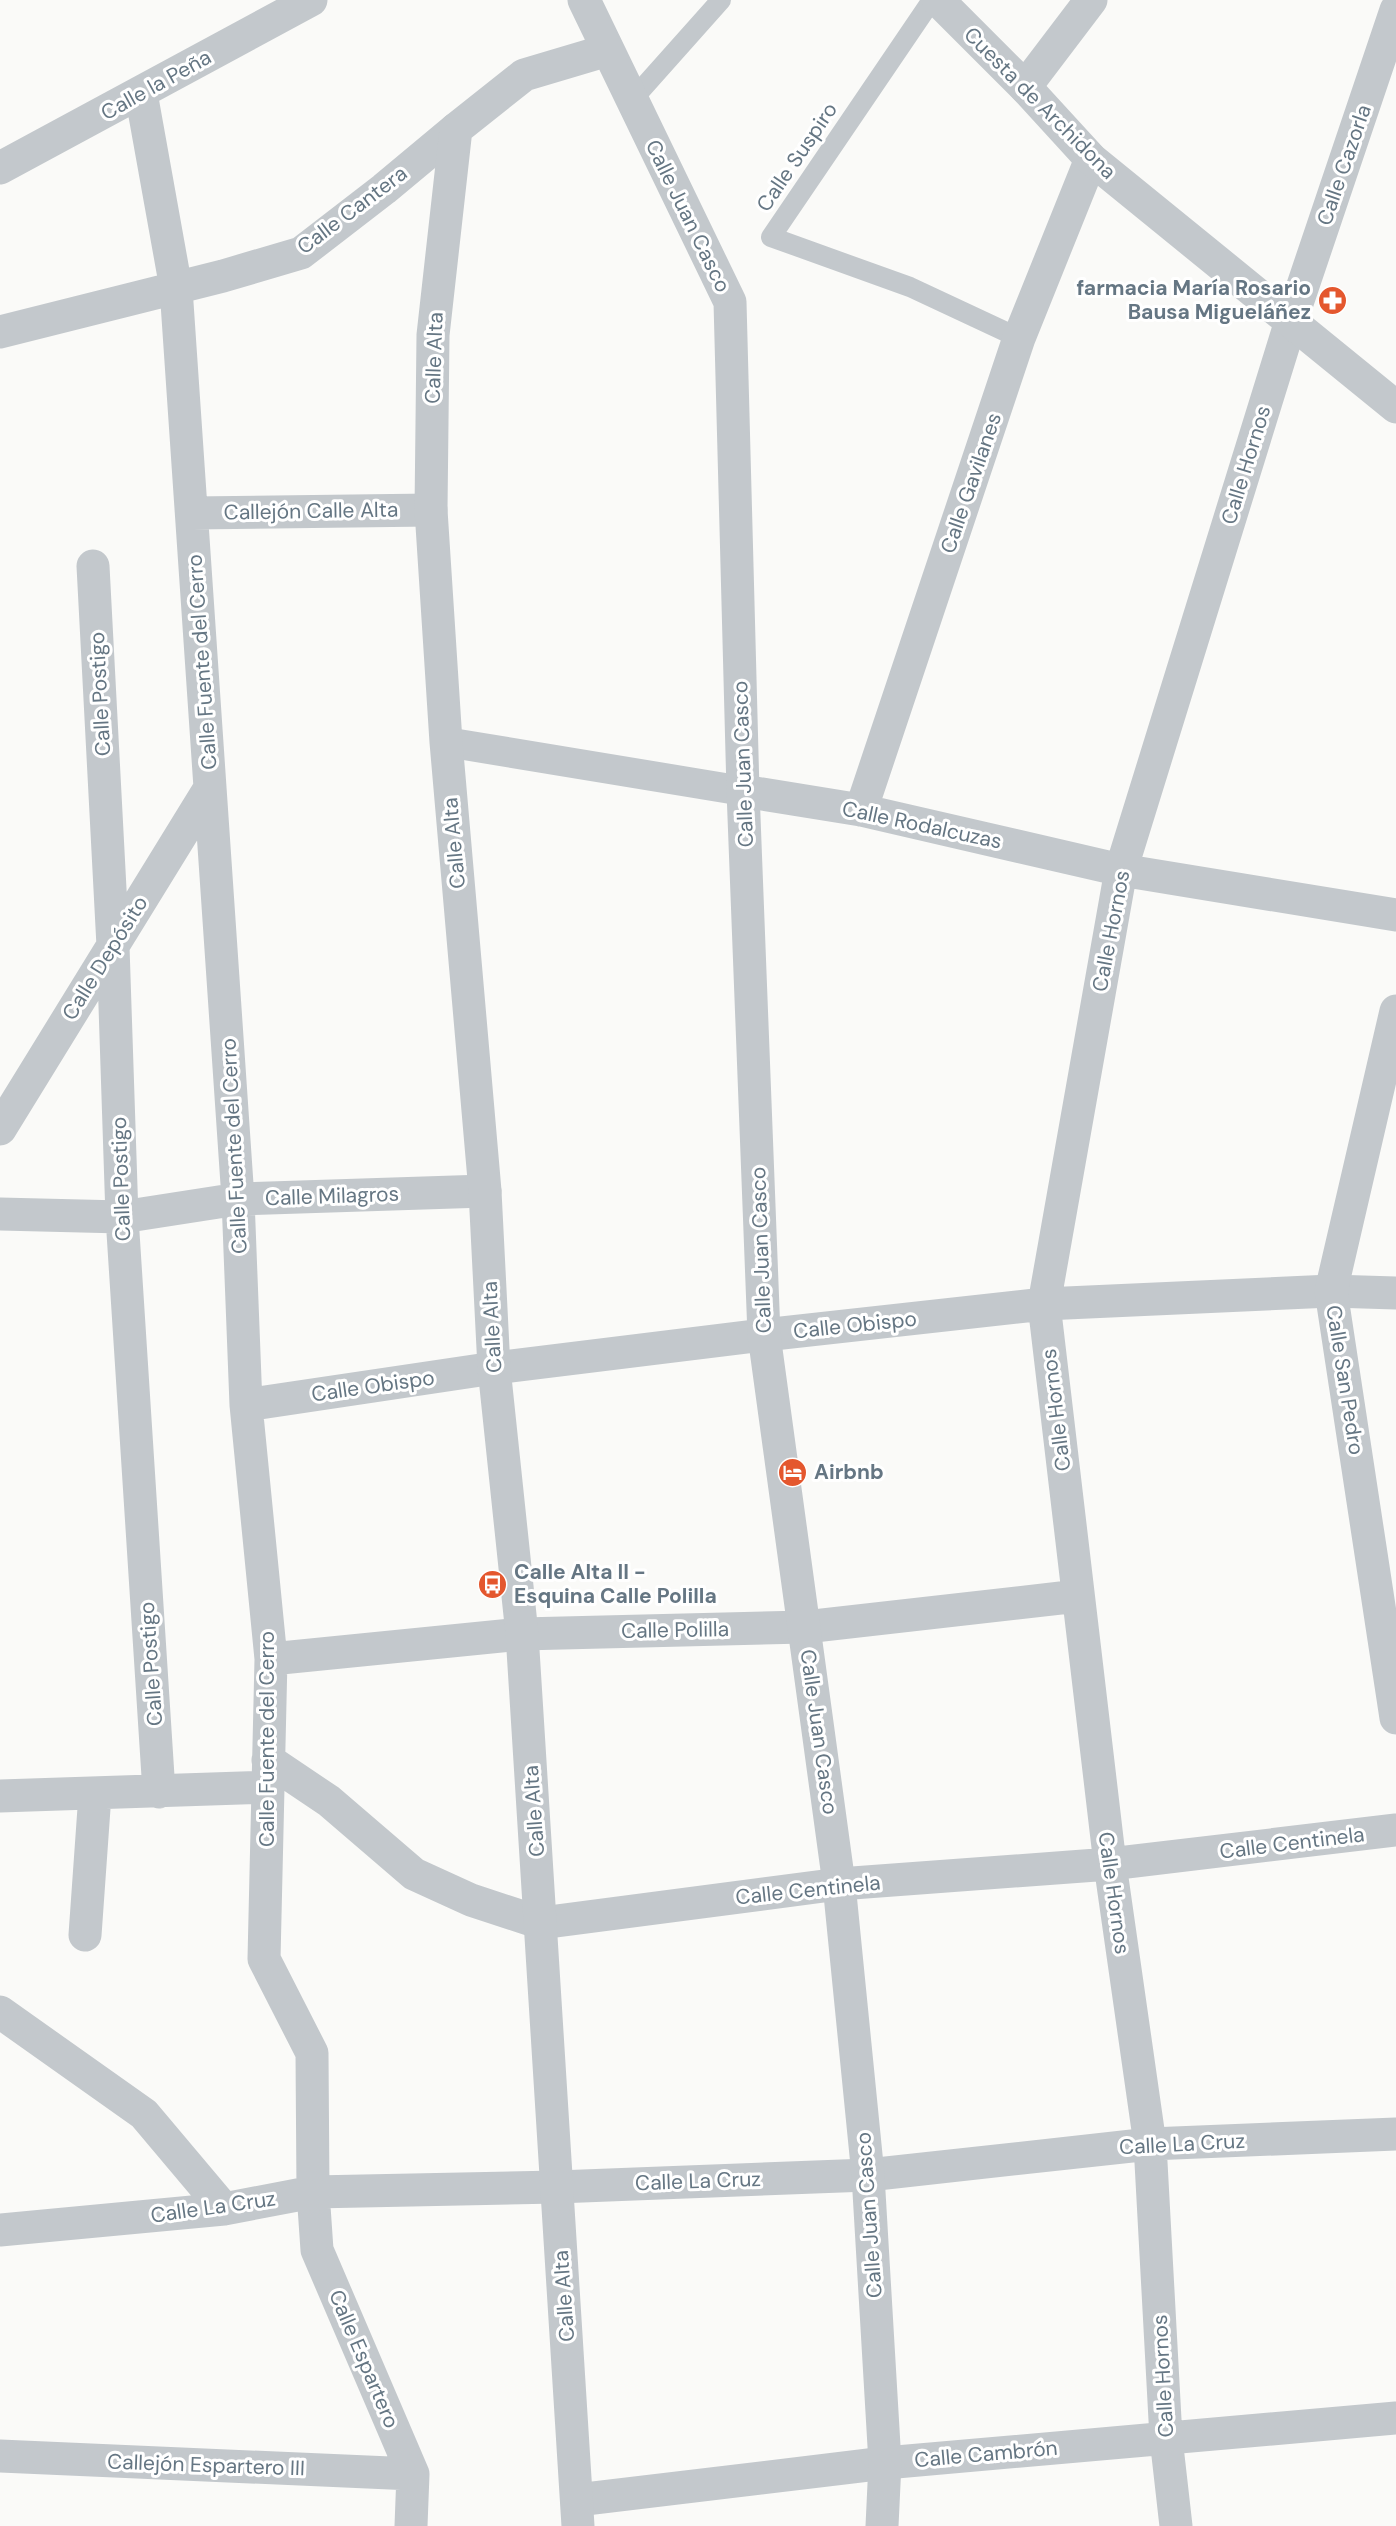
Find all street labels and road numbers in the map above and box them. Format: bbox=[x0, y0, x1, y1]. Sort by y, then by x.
street label: Cuesta de Archidona bbox=[958, 21, 1122, 185]
street label: Calle la Peña bbox=[96, 43, 216, 127]
street label: Calle Suspiro bbox=[750, 97, 844, 217]
street label: Calle Cazorla bbox=[1310, 101, 1378, 229]
street label: Calle Juan Casco bbox=[639, 135, 737, 297]
street label: Calle Cantera bbox=[291, 159, 413, 261]
street label: Calle Alta bbox=[418, 312, 450, 404]
street label: Calle Hornos bbox=[1215, 402, 1277, 528]
street label: Calle Gavilanes bbox=[934, 409, 1008, 557]
street label: Callejón Calle Alta bbox=[223, 495, 399, 527]
street label: Calle Fuente del Cerro bbox=[180, 553, 224, 771]
street label: Calle Postigo bbox=[83, 631, 117, 757]
street label: Calle Juan Casco bbox=[726, 680, 760, 848]
street label: Calle Rodalcuzas bbox=[840, 794, 1004, 856]
street label: Calle Alta bbox=[436, 796, 472, 890]
street label: Calle Hornos bbox=[1086, 868, 1136, 994]
street label: Calle Depósito bbox=[56, 891, 154, 1025]
street label: Calle Fuente del Cerro bbox=[214, 1037, 254, 1255]
street label: Calle Postigo bbox=[105, 1116, 137, 1242]
street label: Calle Juan Casco bbox=[744, 1166, 778, 1334]
street label: Calle Milagros bbox=[264, 1180, 400, 1212]
street label: Calle Alta bbox=[476, 1281, 508, 1373]
street label: Calle San Pedro bbox=[1319, 1303, 1371, 1457]
street label: Calle Obispo bbox=[792, 1305, 918, 1345]
street label: Calle Hornos bbox=[1035, 1347, 1077, 1473]
street label: Calle Obispo bbox=[310, 1364, 436, 1408]
street label: Calle Postigo bbox=[133, 1601, 169, 1727]
street label: Calle Polilla bbox=[621, 1615, 729, 1645]
street label: Calle Fuente del Cerro bbox=[253, 1631, 281, 1847]
street label: Calle Juan Casco bbox=[794, 1648, 844, 1816]
street label: Calle Alta bbox=[517, 1764, 551, 1858]
street label: Calle Centinela bbox=[1218, 1820, 1366, 1866]
street label: Calle Hornos bbox=[1092, 1830, 1136, 1956]
street label: Calle Centinela bbox=[734, 1868, 882, 1912]
street label: Calle La Cruz bbox=[1118, 2127, 1246, 2161]
street label: Calle Juan Casco bbox=[849, 2131, 889, 2299]
street label: Calle La Cruz bbox=[635, 2165, 761, 2197]
street label: Calle La Cruz bbox=[149, 2184, 277, 2230]
street label: Calle Alta bbox=[547, 2249, 581, 2343]
street label: Calle Espartero bbox=[322, 2285, 406, 2433]
street label: Calle Hornos bbox=[1146, 2314, 1180, 2438]
street label: Calle Cambrón bbox=[913, 2434, 1059, 2474]
street label: Callejón Espartero III bbox=[107, 2448, 305, 2482]

